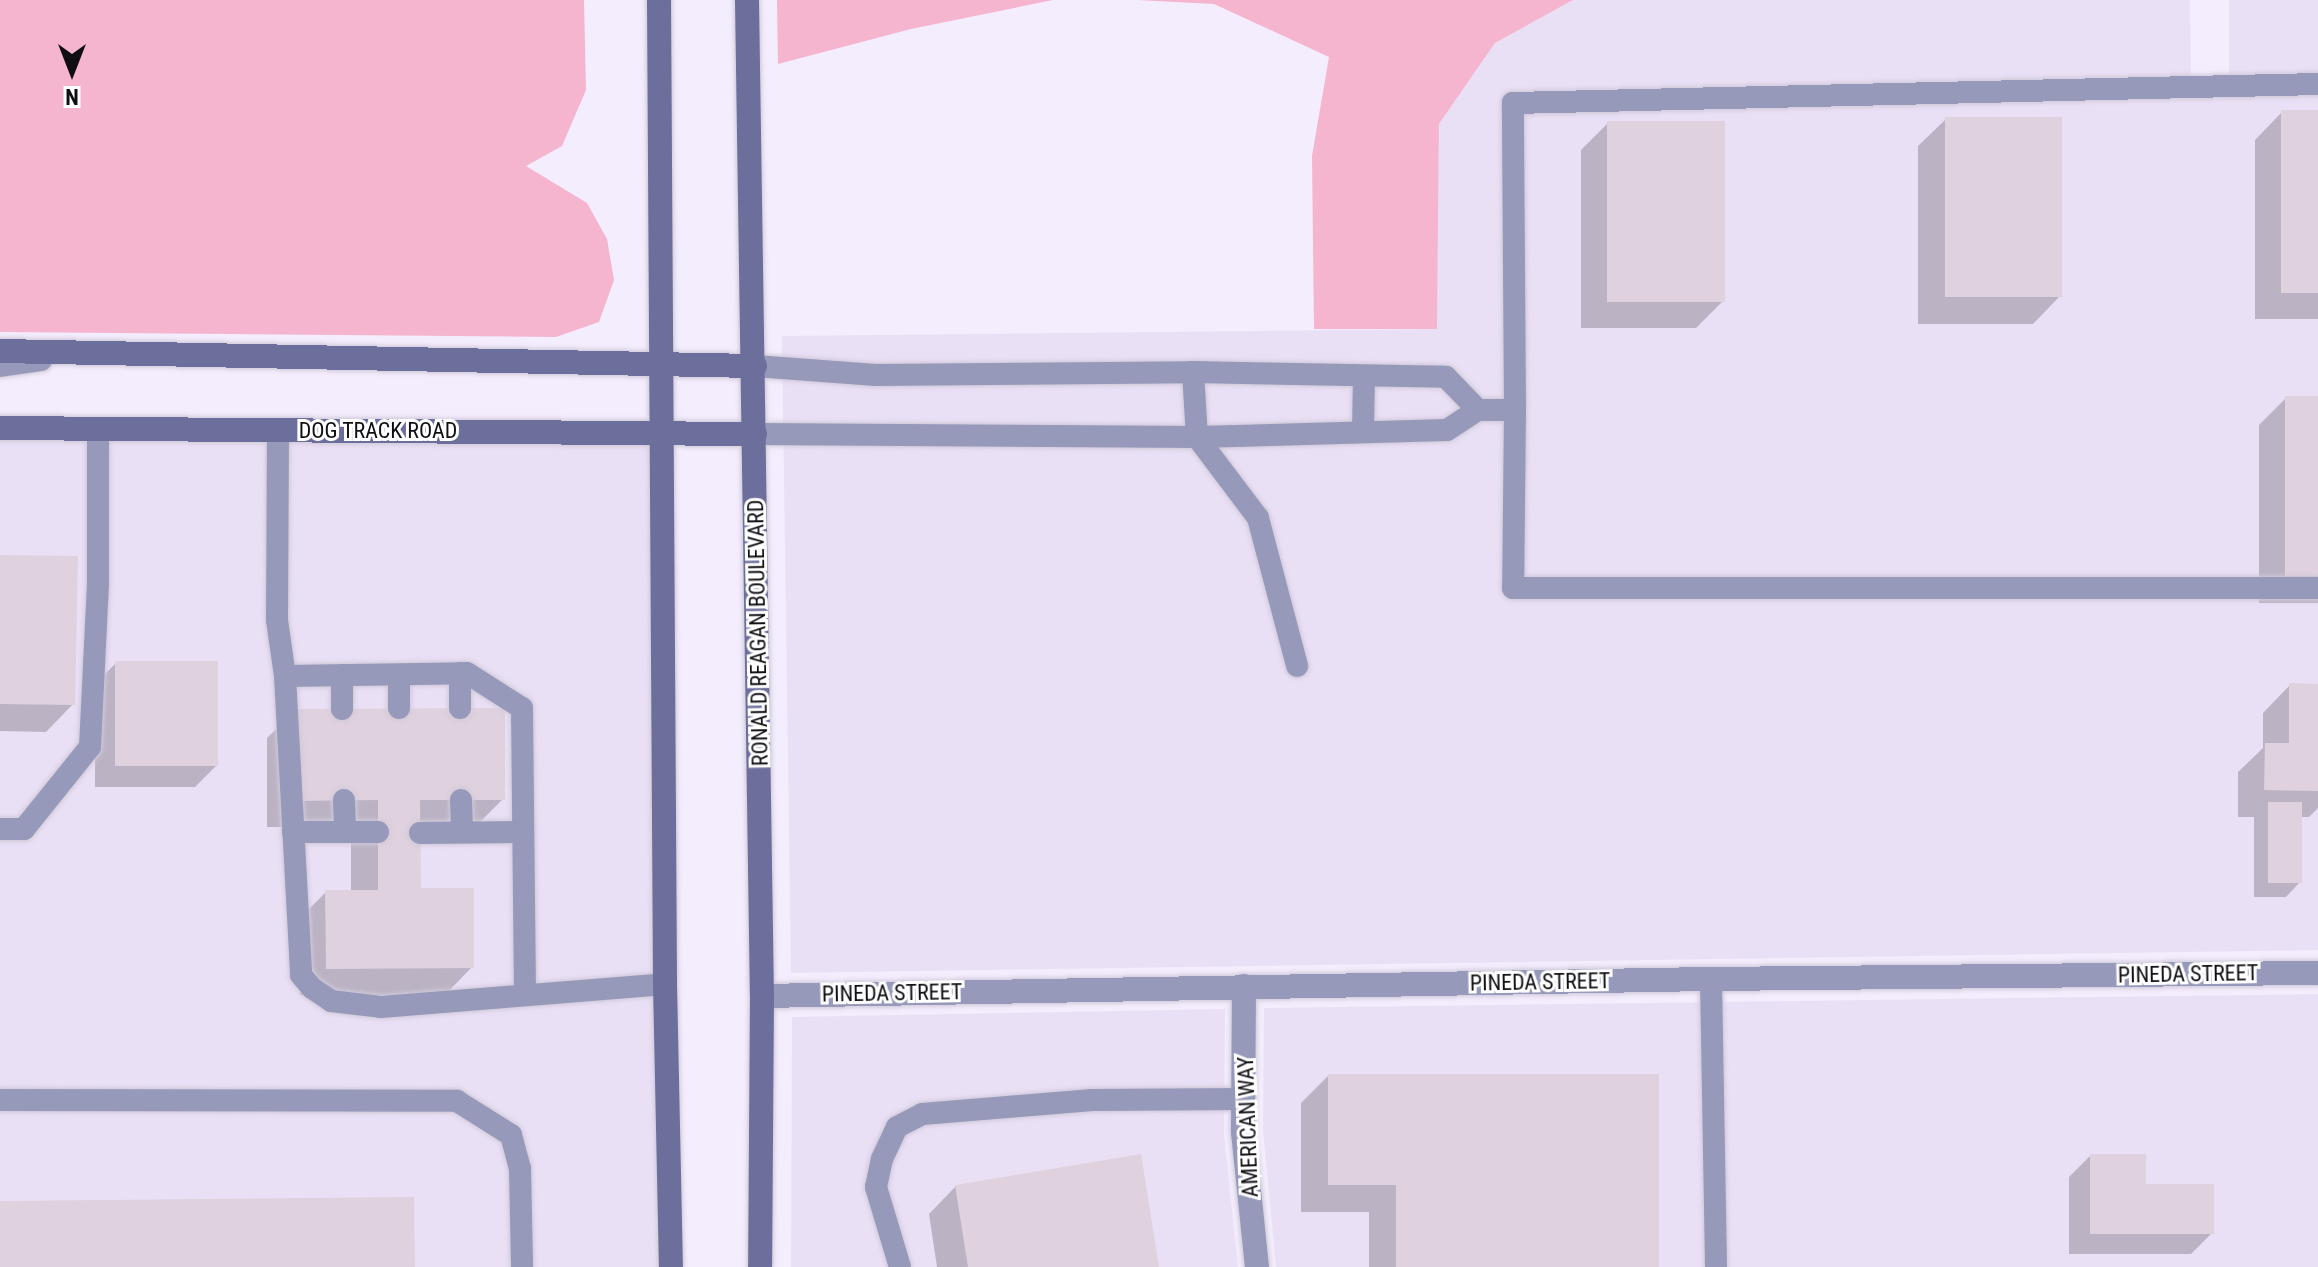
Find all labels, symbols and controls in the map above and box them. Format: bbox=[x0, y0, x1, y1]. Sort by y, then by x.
north arrow bbox=[32, 32, 112, 112]
text: N bbox=[65, 84, 79, 109]
street label: DOG TRACK ROAD bbox=[299, 418, 457, 444]
street label: RONALD REAGAN BOULEVARD bbox=[742, 500, 774, 766]
street label: PINEDA STREET bbox=[2118, 960, 2258, 988]
street label: PINEDA STREET bbox=[1470, 968, 1610, 996]
street label: PINEDA STREET bbox=[822, 979, 962, 1007]
street label: AMERICAN WAY bbox=[1232, 1056, 1264, 1198]

